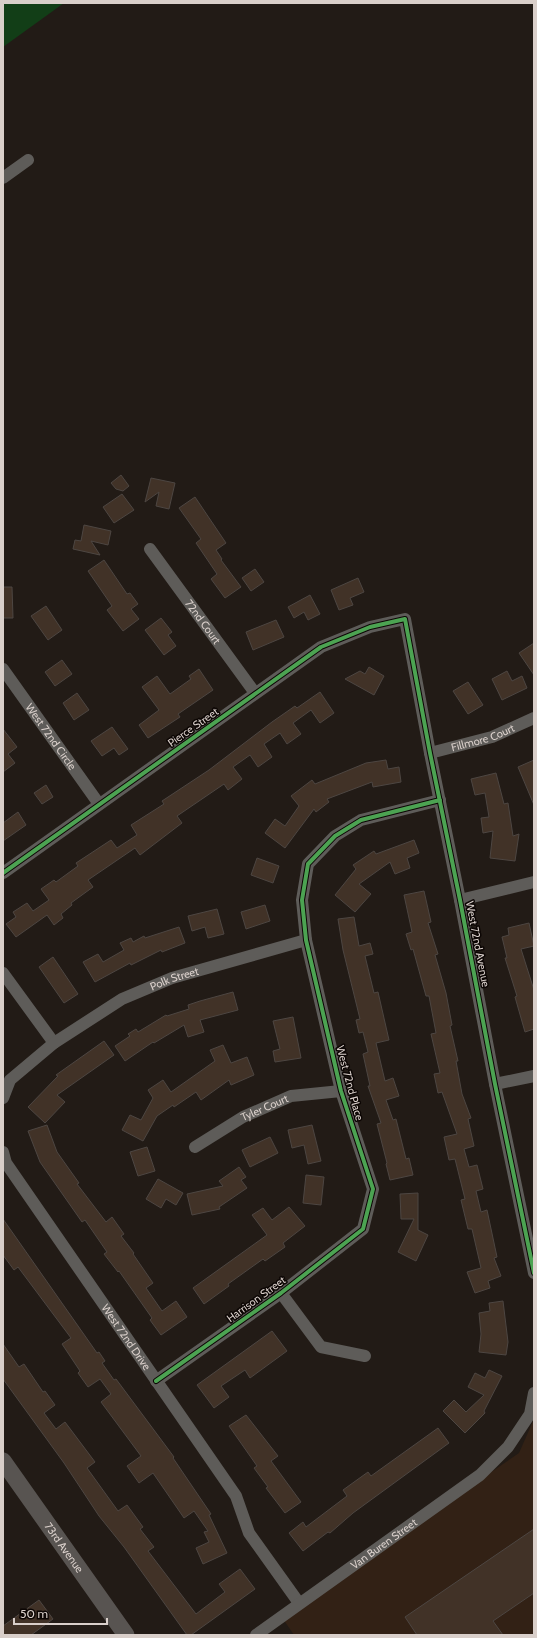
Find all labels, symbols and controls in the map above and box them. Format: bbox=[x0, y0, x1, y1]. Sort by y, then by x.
street label: 72nd Court bbox=[182, 597, 224, 647]
street label: West 72nd Circle bbox=[23, 701, 80, 773]
street label: Pierce Street bbox=[165, 704, 221, 750]
street label: Fillmore Court bbox=[450, 721, 517, 754]
street label: West 72nd Avenue bbox=[463, 900, 493, 989]
street label: Polk Street bbox=[148, 964, 200, 993]
street label: West 72nd Place bbox=[333, 1044, 367, 1122]
street label: Tyler Court bbox=[239, 1091, 291, 1124]
street label: Harrison Street bbox=[224, 1273, 289, 1325]
street label: West 72nd Drive bbox=[99, 1301, 154, 1373]
street label: Van Buren Street bbox=[348, 1515, 420, 1572]
street label: 73rd Avenue bbox=[42, 1520, 87, 1576]
scale bar bbox=[14, 1600, 107, 1626]
text: 50 m bbox=[20, 1606, 48, 1621]

